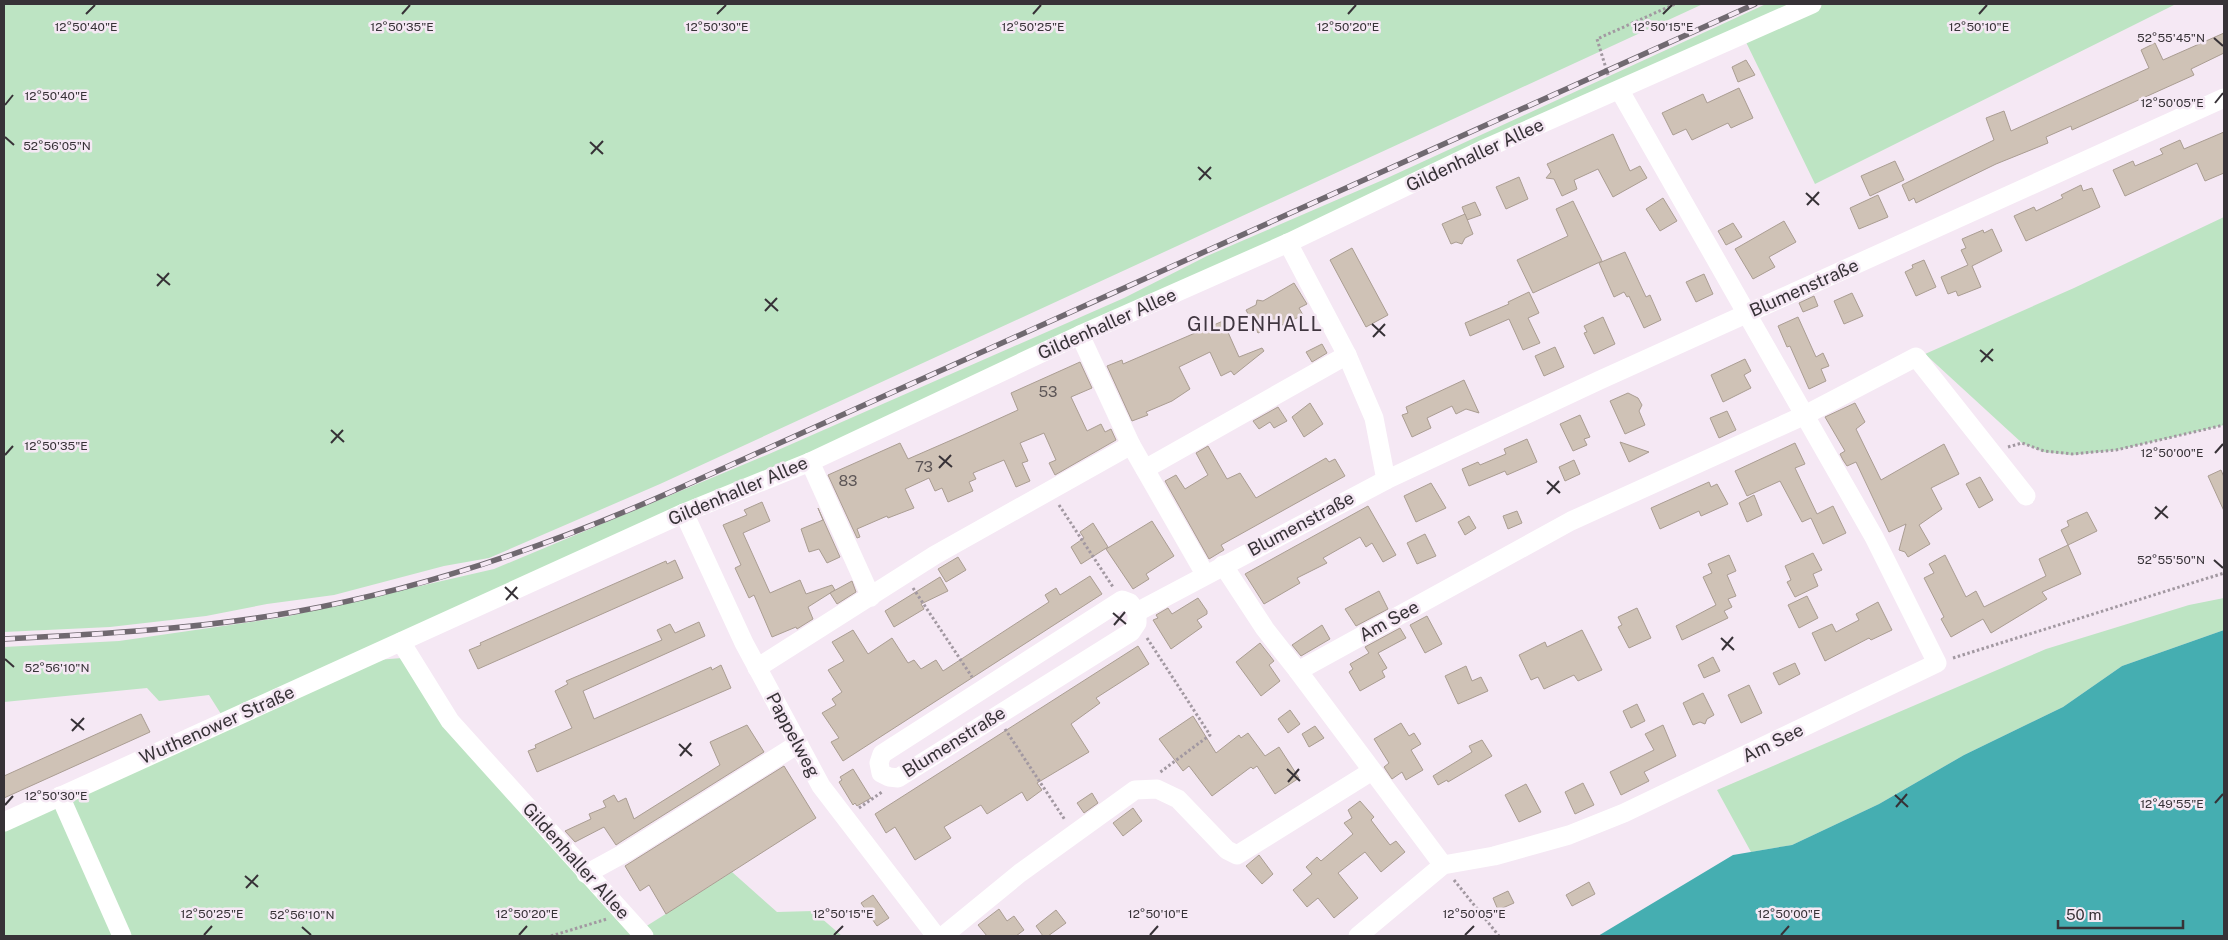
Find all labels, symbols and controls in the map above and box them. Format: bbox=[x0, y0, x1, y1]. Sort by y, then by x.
text: 12°50'40"E bbox=[54, 20, 118, 34]
text: 12°50'35"E bbox=[370, 20, 434, 34]
text: 12°50'30"E bbox=[686, 20, 748, 34]
text: 12°50'25"E bbox=[1002, 20, 1065, 34]
text: 12°50'20"E bbox=[1317, 20, 1379, 34]
text: 12°50'15"E bbox=[1633, 20, 1693, 34]
text: 12°50'10"E bbox=[1949, 20, 2009, 34]
text: 52°55'45"N bbox=[2137, 31, 2205, 45]
text: 12°50'40"E bbox=[24, 89, 88, 103]
text: 12°50'05"E bbox=[2140, 96, 2204, 110]
street label: Gildenhaller Allee bbox=[1403, 113, 1547, 196]
text: 52°56'05"N bbox=[23, 139, 91, 153]
street label: Blumenstraße bbox=[1746, 254, 1862, 321]
street label: Gildenhaller Allee bbox=[1034, 284, 1179, 364]
district label: GILDENHALL bbox=[1187, 312, 1323, 336]
house number: 53 bbox=[1038, 383, 1058, 400]
text: 12°50'35"E bbox=[24, 439, 88, 453]
text: 12°50'00"E bbox=[2141, 446, 2203, 460]
street label: Gildenhaller Allee bbox=[665, 452, 811, 529]
house number: 73 bbox=[915, 458, 933, 475]
house number: 83 bbox=[838, 472, 858, 489]
street label: Blumenstraße bbox=[1244, 487, 1357, 560]
text: 52°55'50"N bbox=[2137, 553, 2205, 567]
street label: Am See bbox=[1355, 596, 1422, 646]
text: 52°56'10"N bbox=[25, 661, 89, 675]
street label: Wuthenower Straße bbox=[136, 681, 297, 768]
street label: Pappelweg bbox=[762, 689, 825, 781]
street label: Blumenstraße bbox=[898, 702, 1009, 782]
street label: Am See bbox=[1739, 719, 1807, 766]
text: 12°50'30"E bbox=[25, 789, 87, 803]
text: 12°49'55"E bbox=[2140, 797, 2204, 811]
street label: Gildenhaller Allee bbox=[519, 798, 634, 923]
scale bar bbox=[2058, 898, 2183, 930]
text: 50 m bbox=[2066, 906, 2101, 923]
text: 12°50'25"E bbox=[181, 907, 244, 921]
text: 12°50'20"E bbox=[496, 907, 558, 921]
text: 12°50'15"E bbox=[813, 907, 873, 921]
text: 12°50'10"E bbox=[1128, 907, 1188, 921]
text: 12°50'05"E bbox=[1442, 907, 1506, 921]
text: 12°50'00"E bbox=[1758, 907, 1820, 921]
text: 52°56'10"N bbox=[270, 908, 334, 922]

